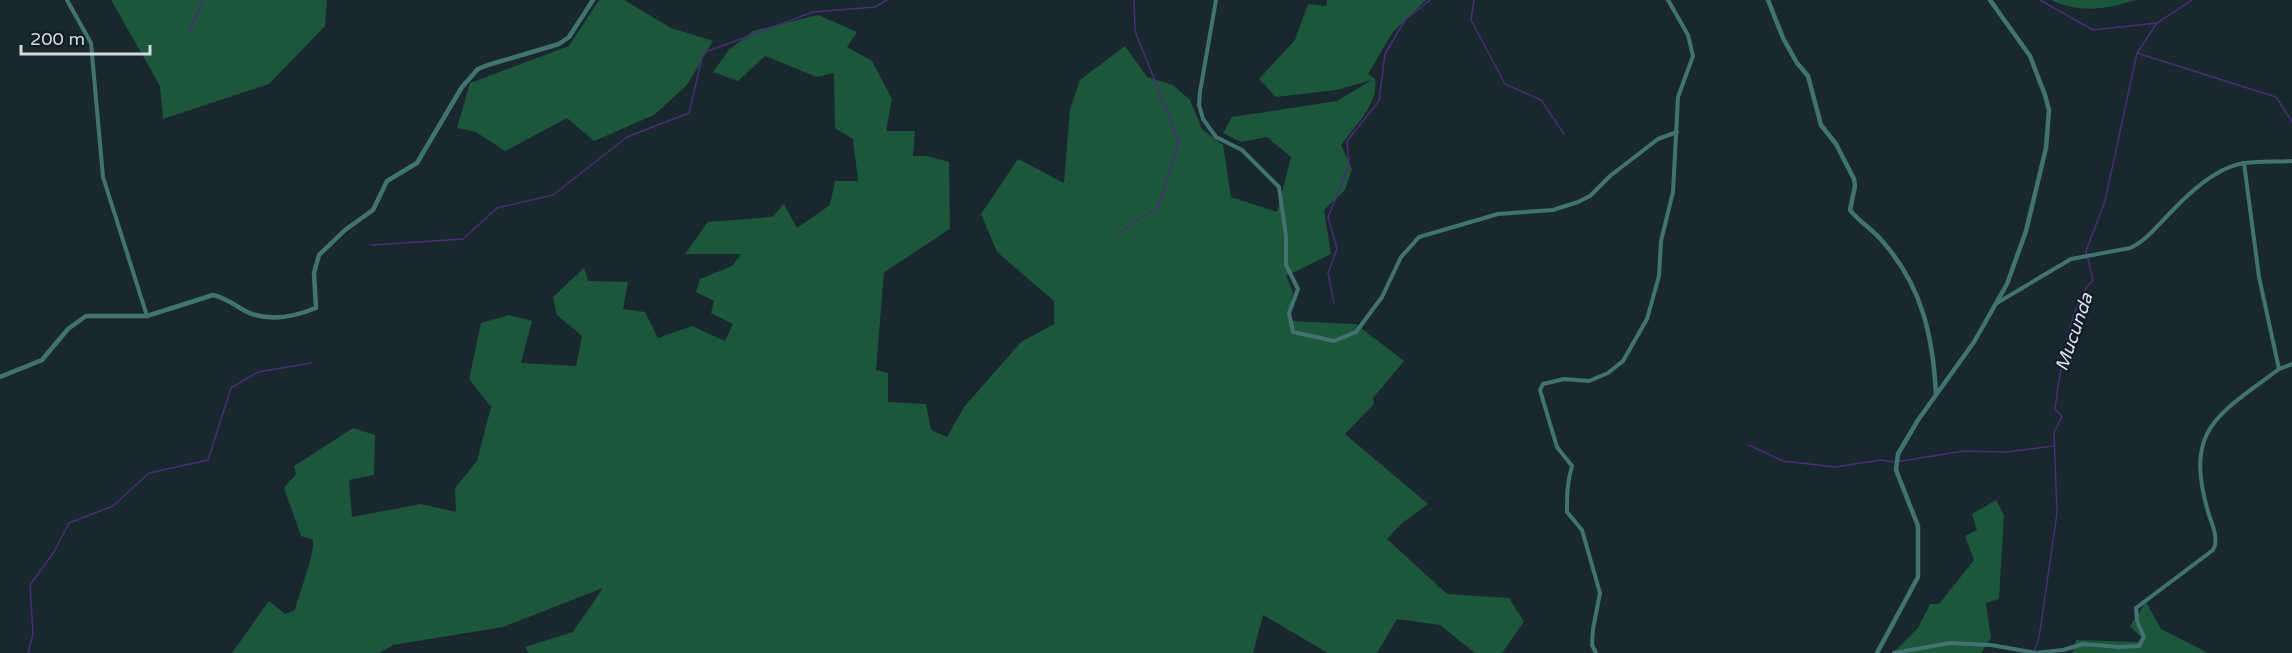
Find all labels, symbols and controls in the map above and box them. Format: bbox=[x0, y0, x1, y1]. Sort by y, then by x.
scale bar bbox=[21, 18, 150, 56]
text: 200 m bbox=[30, 28, 85, 50]
water label: Mucunda bbox=[2050, 289, 2098, 374]

